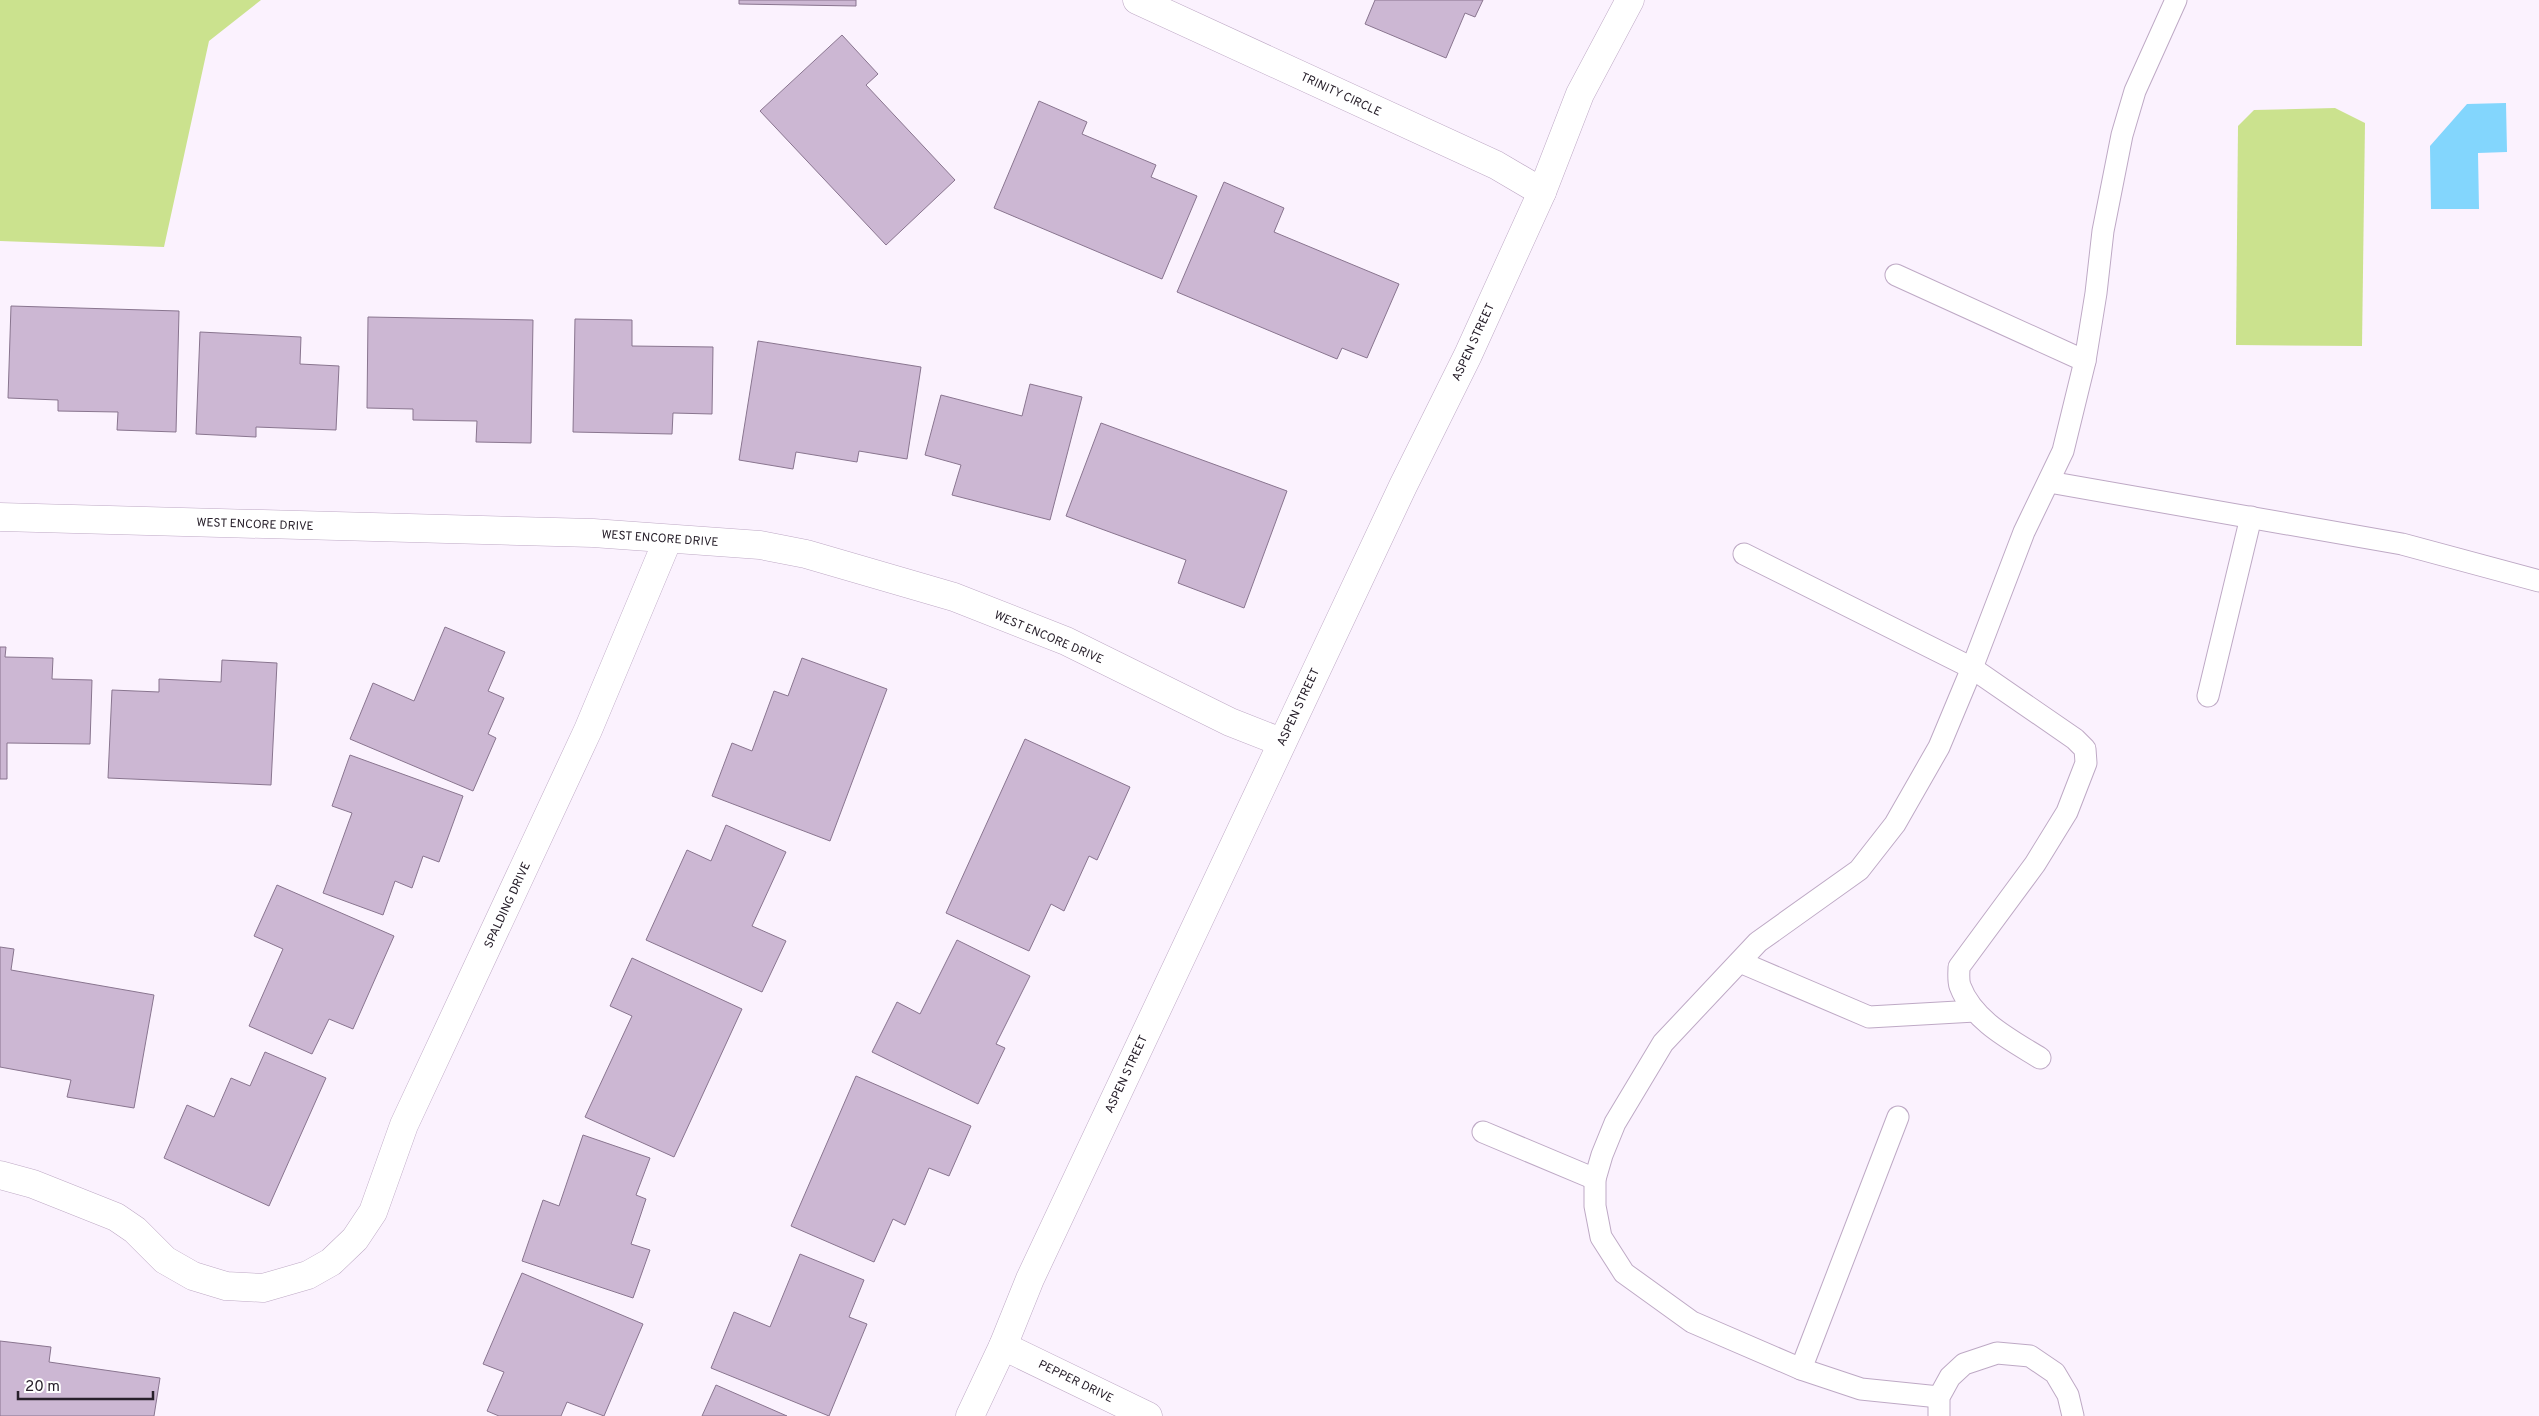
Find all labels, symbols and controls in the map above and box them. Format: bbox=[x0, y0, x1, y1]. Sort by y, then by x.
street label: TRINITY CIRCLE bbox=[1298, 69, 1384, 121]
street label: ASPEN STREET bbox=[1449, 301, 1499, 384]
street label: WEST ENCORE DRIVE bbox=[196, 515, 314, 535]
street label: WEST ENCORE DRIVE bbox=[601, 527, 719, 551]
street label: WEST ENCORE DRIVE bbox=[991, 608, 1106, 668]
street label: ASPEN STREET bbox=[1274, 666, 1324, 749]
street label: SPALDING DRIVE bbox=[481, 860, 535, 951]
street label: ASPEN STREET bbox=[1102, 1033, 1152, 1116]
street label: PEPPER DRIVE bbox=[1035, 1357, 1116, 1407]
scale bar bbox=[18, 1368, 152, 1400]
text: 20 m bbox=[25, 1378, 60, 1397]

